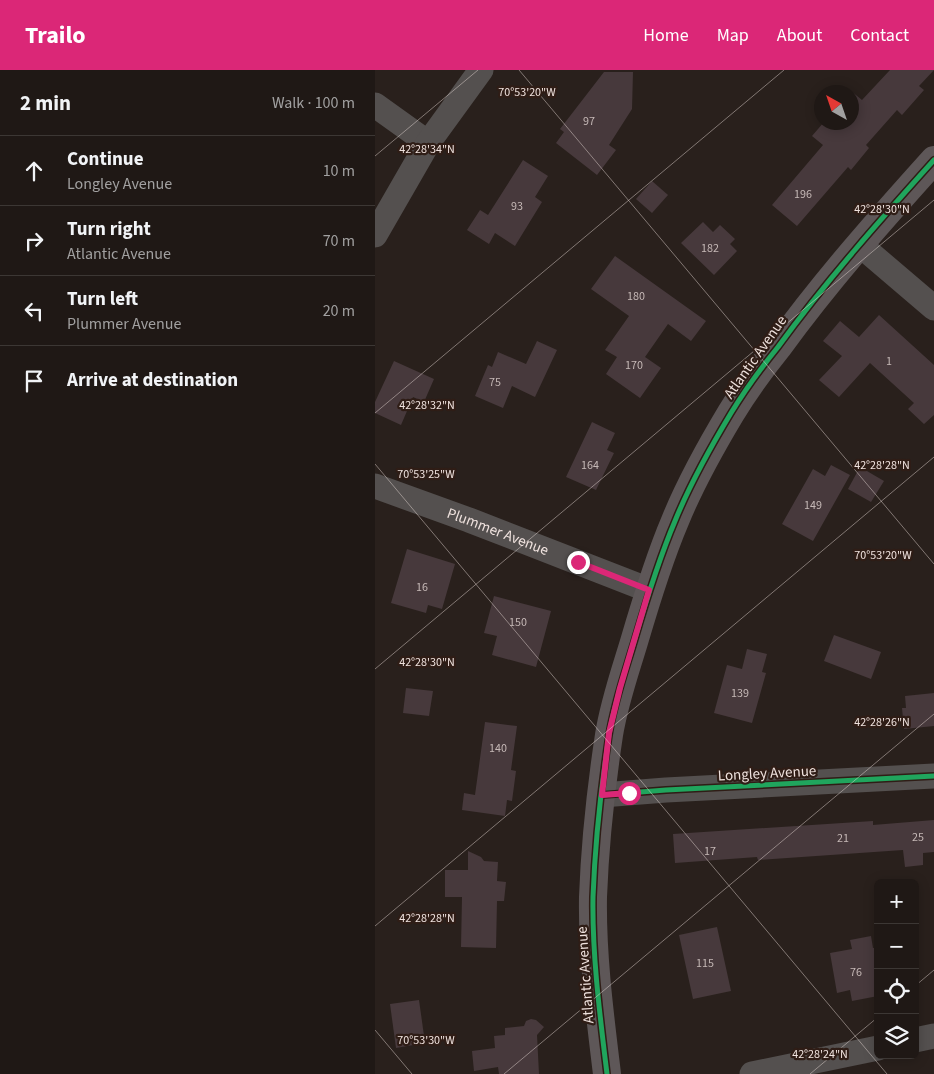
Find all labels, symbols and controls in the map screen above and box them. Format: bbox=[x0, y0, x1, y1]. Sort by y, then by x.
text: Trailo bbox=[25, 18, 86, 53]
text: Home bbox=[643, 23, 689, 48]
text: Map bbox=[717, 23, 749, 48]
text: About bbox=[777, 23, 822, 48]
text: Contact bbox=[850, 23, 909, 48]
text: 70°53'20"W bbox=[498, 84, 556, 101]
north arrow bbox=[814, 85, 859, 130]
text: 2 min bbox=[20, 88, 71, 118]
text: Walk · 100 m bbox=[272, 92, 355, 114]
house number: 97 bbox=[583, 113, 595, 130]
text: 42°28'34"N bbox=[399, 141, 455, 158]
text: Continue bbox=[67, 146, 144, 173]
icon: ahead bbox=[20, 157, 48, 185]
text: 10 m bbox=[323, 160, 355, 182]
text: Longley Avenue bbox=[67, 173, 172, 195]
house number: 196 bbox=[794, 186, 812, 203]
house number: 93 bbox=[511, 198, 523, 215]
text: 42°28'30"N bbox=[854, 201, 910, 218]
text: Turn right bbox=[67, 216, 151, 243]
icon: right bbox=[20, 227, 48, 255]
text: 70 m bbox=[323, 230, 355, 252]
house number: 182 bbox=[701, 240, 719, 257]
text: Atlantic Avenue bbox=[67, 243, 171, 265]
text: Turn left bbox=[67, 286, 138, 313]
house number: 180 bbox=[627, 288, 645, 305]
icon: left bbox=[20, 297, 48, 325]
text: 20 m bbox=[323, 300, 355, 322]
street label: Atlantic Avenue bbox=[719, 311, 792, 403]
text: Plummer Avenue bbox=[67, 313, 181, 335]
house number: 1 bbox=[886, 353, 892, 370]
house number: 170 bbox=[625, 357, 643, 374]
icon: arrive bbox=[20, 367, 48, 395]
text: Arrive at destination bbox=[67, 367, 238, 394]
house number: 75 bbox=[489, 374, 501, 391]
text: 42°28'32"N bbox=[399, 397, 455, 414]
house number: 164 bbox=[581, 457, 599, 474]
text: 42°28'28"N bbox=[854, 457, 910, 474]
text: 70°53'25"W bbox=[397, 466, 455, 483]
house number: 149 bbox=[804, 497, 822, 514]
street label: Plummer Avenue bbox=[444, 503, 552, 561]
text: 70°53'20"W bbox=[854, 547, 912, 564]
route end bbox=[567, 551, 590, 574]
house number: 16 bbox=[416, 579, 428, 596]
house number: 150 bbox=[509, 614, 527, 631]
text: 42°28'30"N bbox=[399, 654, 455, 671]
house number: 139 bbox=[731, 685, 749, 702]
text: 42°28'26"N bbox=[854, 714, 910, 731]
house number: 140 bbox=[489, 740, 507, 757]
street label: Longley Avenue bbox=[717, 760, 817, 787]
route start bbox=[618, 782, 641, 805]
house number: 25 bbox=[912, 829, 924, 846]
house number: 21 bbox=[837, 830, 849, 847]
house number: 17 bbox=[704, 843, 716, 860]
map controls bbox=[874, 879, 919, 1059]
button: + bbox=[874, 879, 919, 924]
text: 42°28'28"N bbox=[399, 910, 455, 927]
button: − bbox=[874, 924, 919, 969]
street label: Atlantic Avenue bbox=[572, 926, 599, 1024]
house number: 115 bbox=[696, 955, 714, 972]
house number: 76 bbox=[850, 964, 862, 981]
button: locate bbox=[874, 969, 919, 1014]
button: layers bbox=[874, 1014, 919, 1059]
text: 70°53'30"W bbox=[397, 1032, 455, 1049]
text: 42°28'24"N bbox=[792, 1046, 848, 1063]

